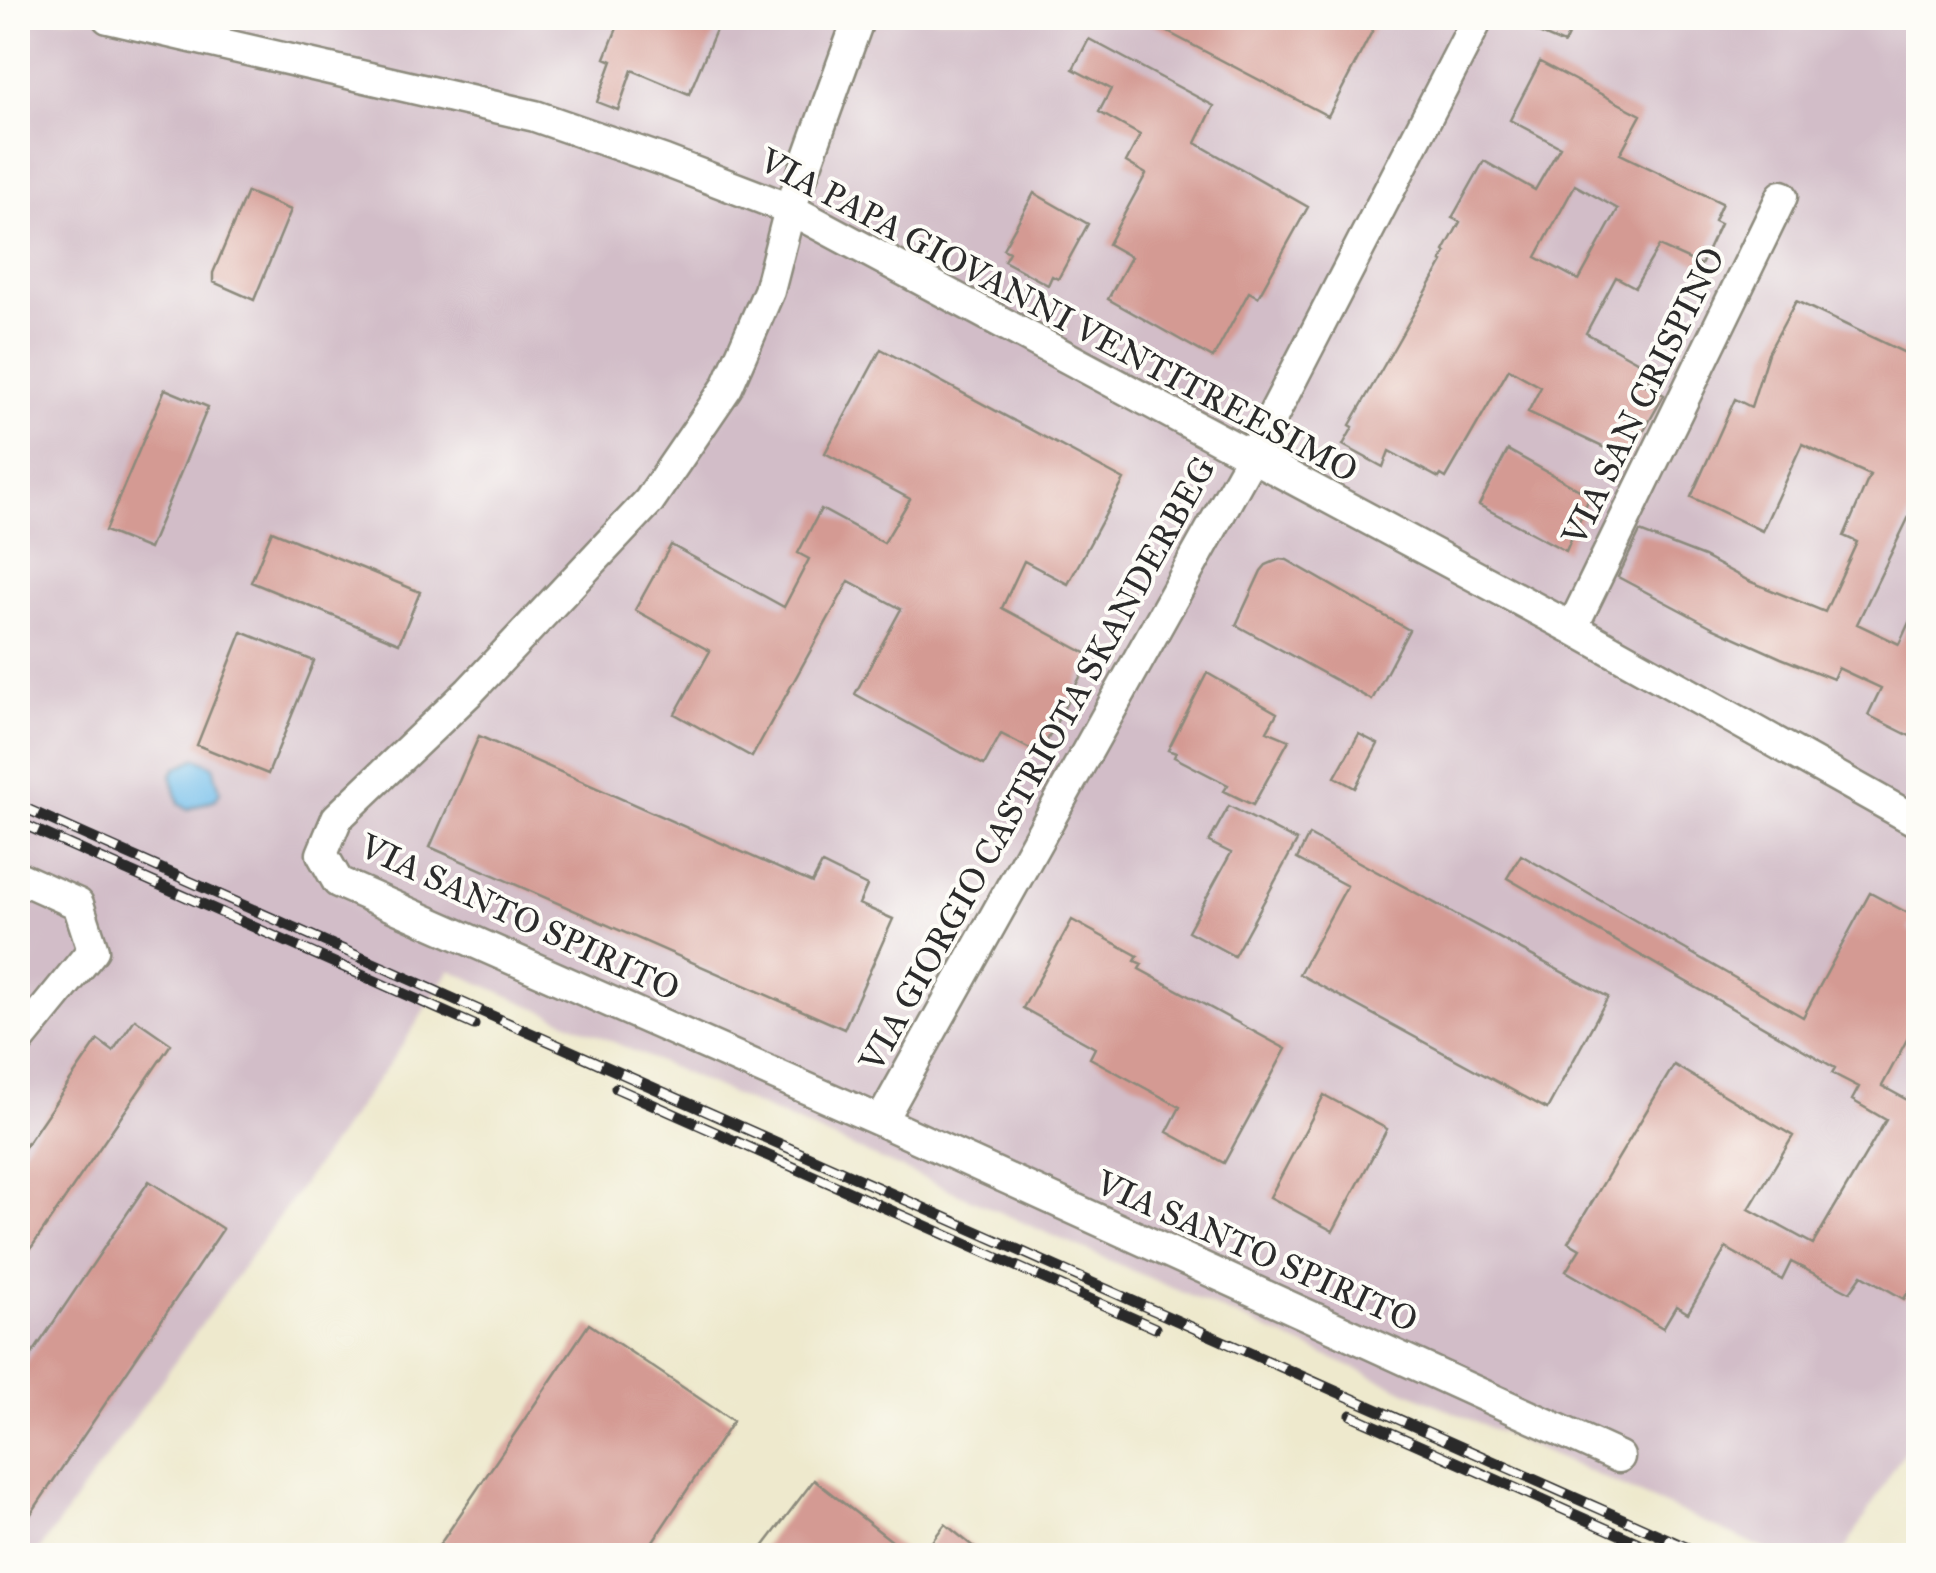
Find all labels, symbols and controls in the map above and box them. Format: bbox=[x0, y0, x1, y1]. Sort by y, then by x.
street label: VIA PAPA GIOVANNI VENTITREESIMO bbox=[751, 138, 1365, 492]
street label: VIA SAN CRISPINO bbox=[1552, 240, 1734, 553]
street label: VIA GIORGIO CASTRIOTA SKANDERBEG bbox=[850, 450, 1225, 1080]
street label: VIA SANTO SPIRITO bbox=[352, 824, 686, 1010]
street label: VIA SANTO SPIRITO bbox=[1088, 1161, 1424, 1342]

